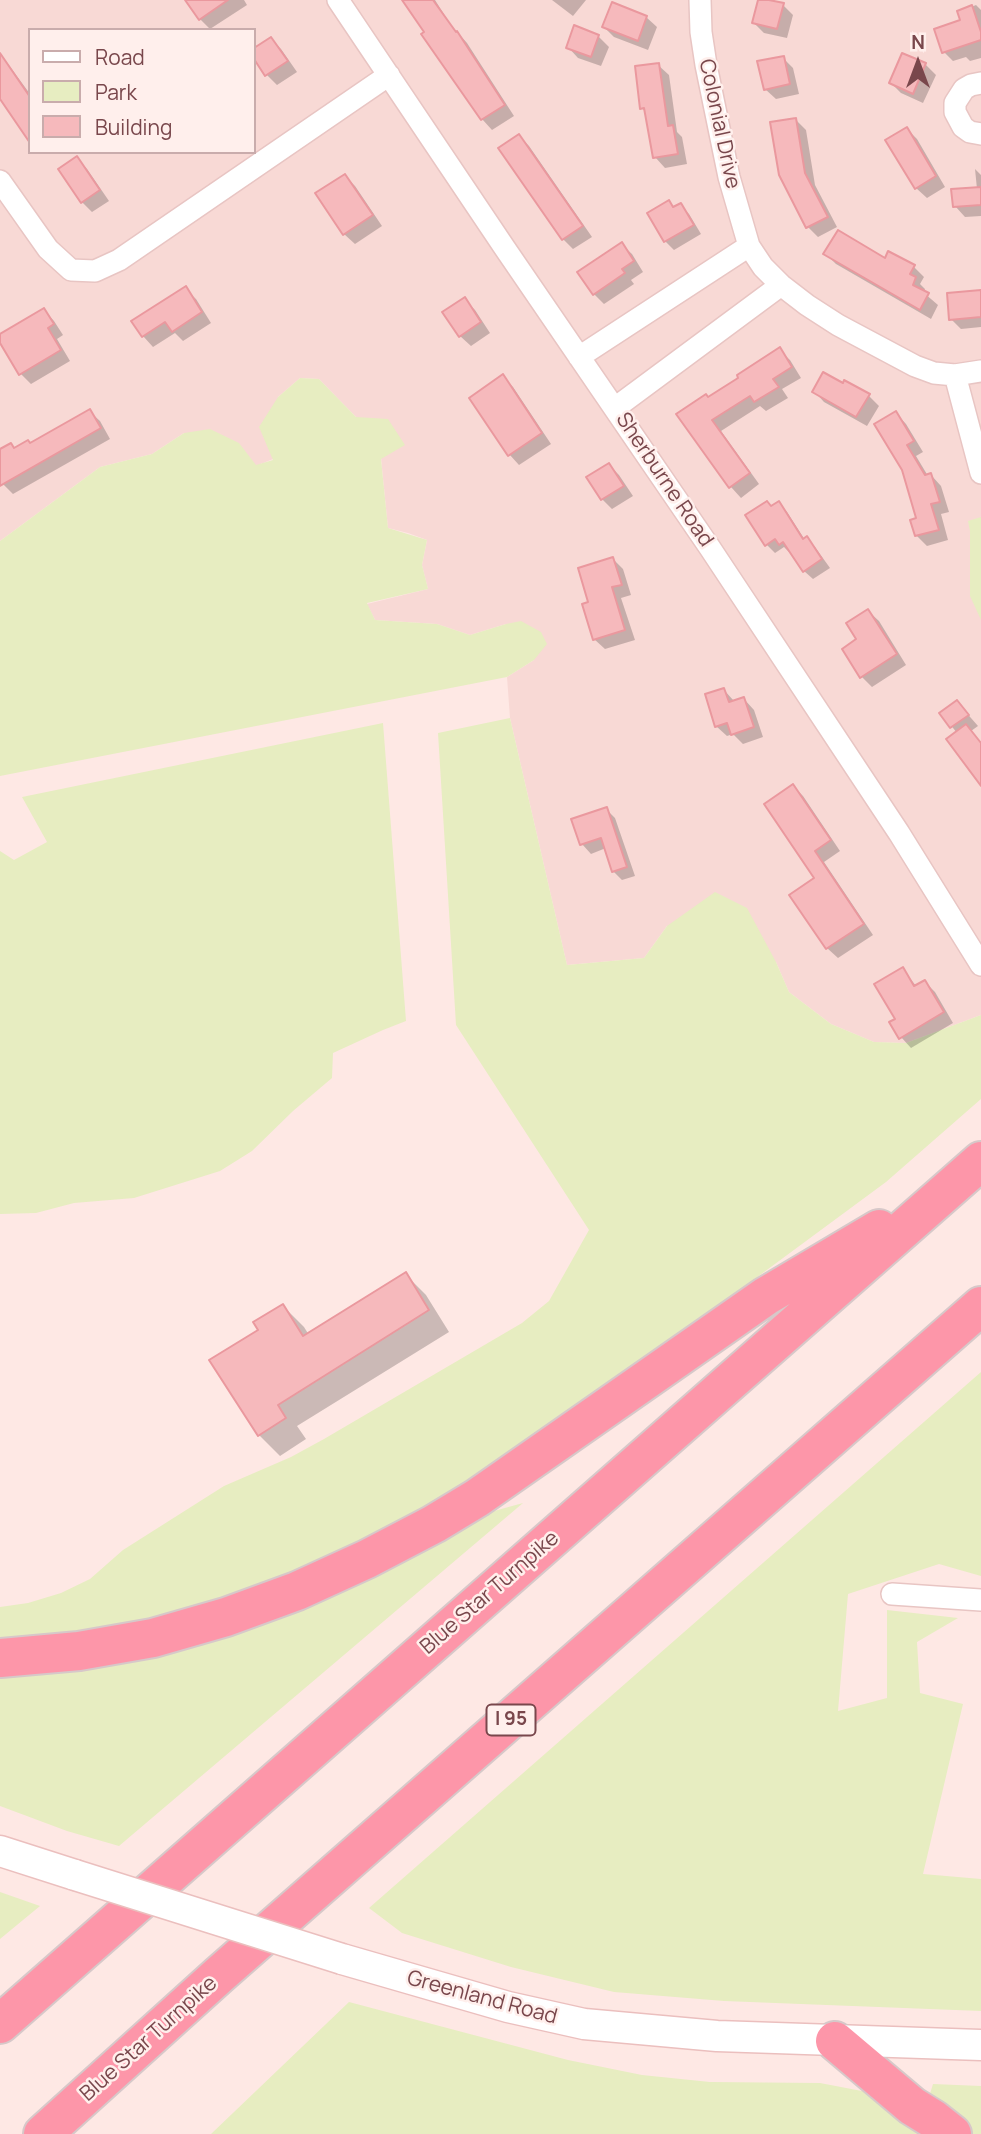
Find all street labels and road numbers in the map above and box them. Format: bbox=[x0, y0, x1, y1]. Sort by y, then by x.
street label: Colonial Drive bbox=[693, 57, 745, 191]
street label: Sherburne Road bbox=[610, 408, 718, 552]
street label: Blue Star Turnpike bbox=[416, 1526, 564, 1660]
road number: I 95 bbox=[486, 1704, 536, 1736]
street label: Greenland Road bbox=[404, 1966, 560, 2030]
street label: Blue Star Turnpike bbox=[75, 1971, 223, 2107]

